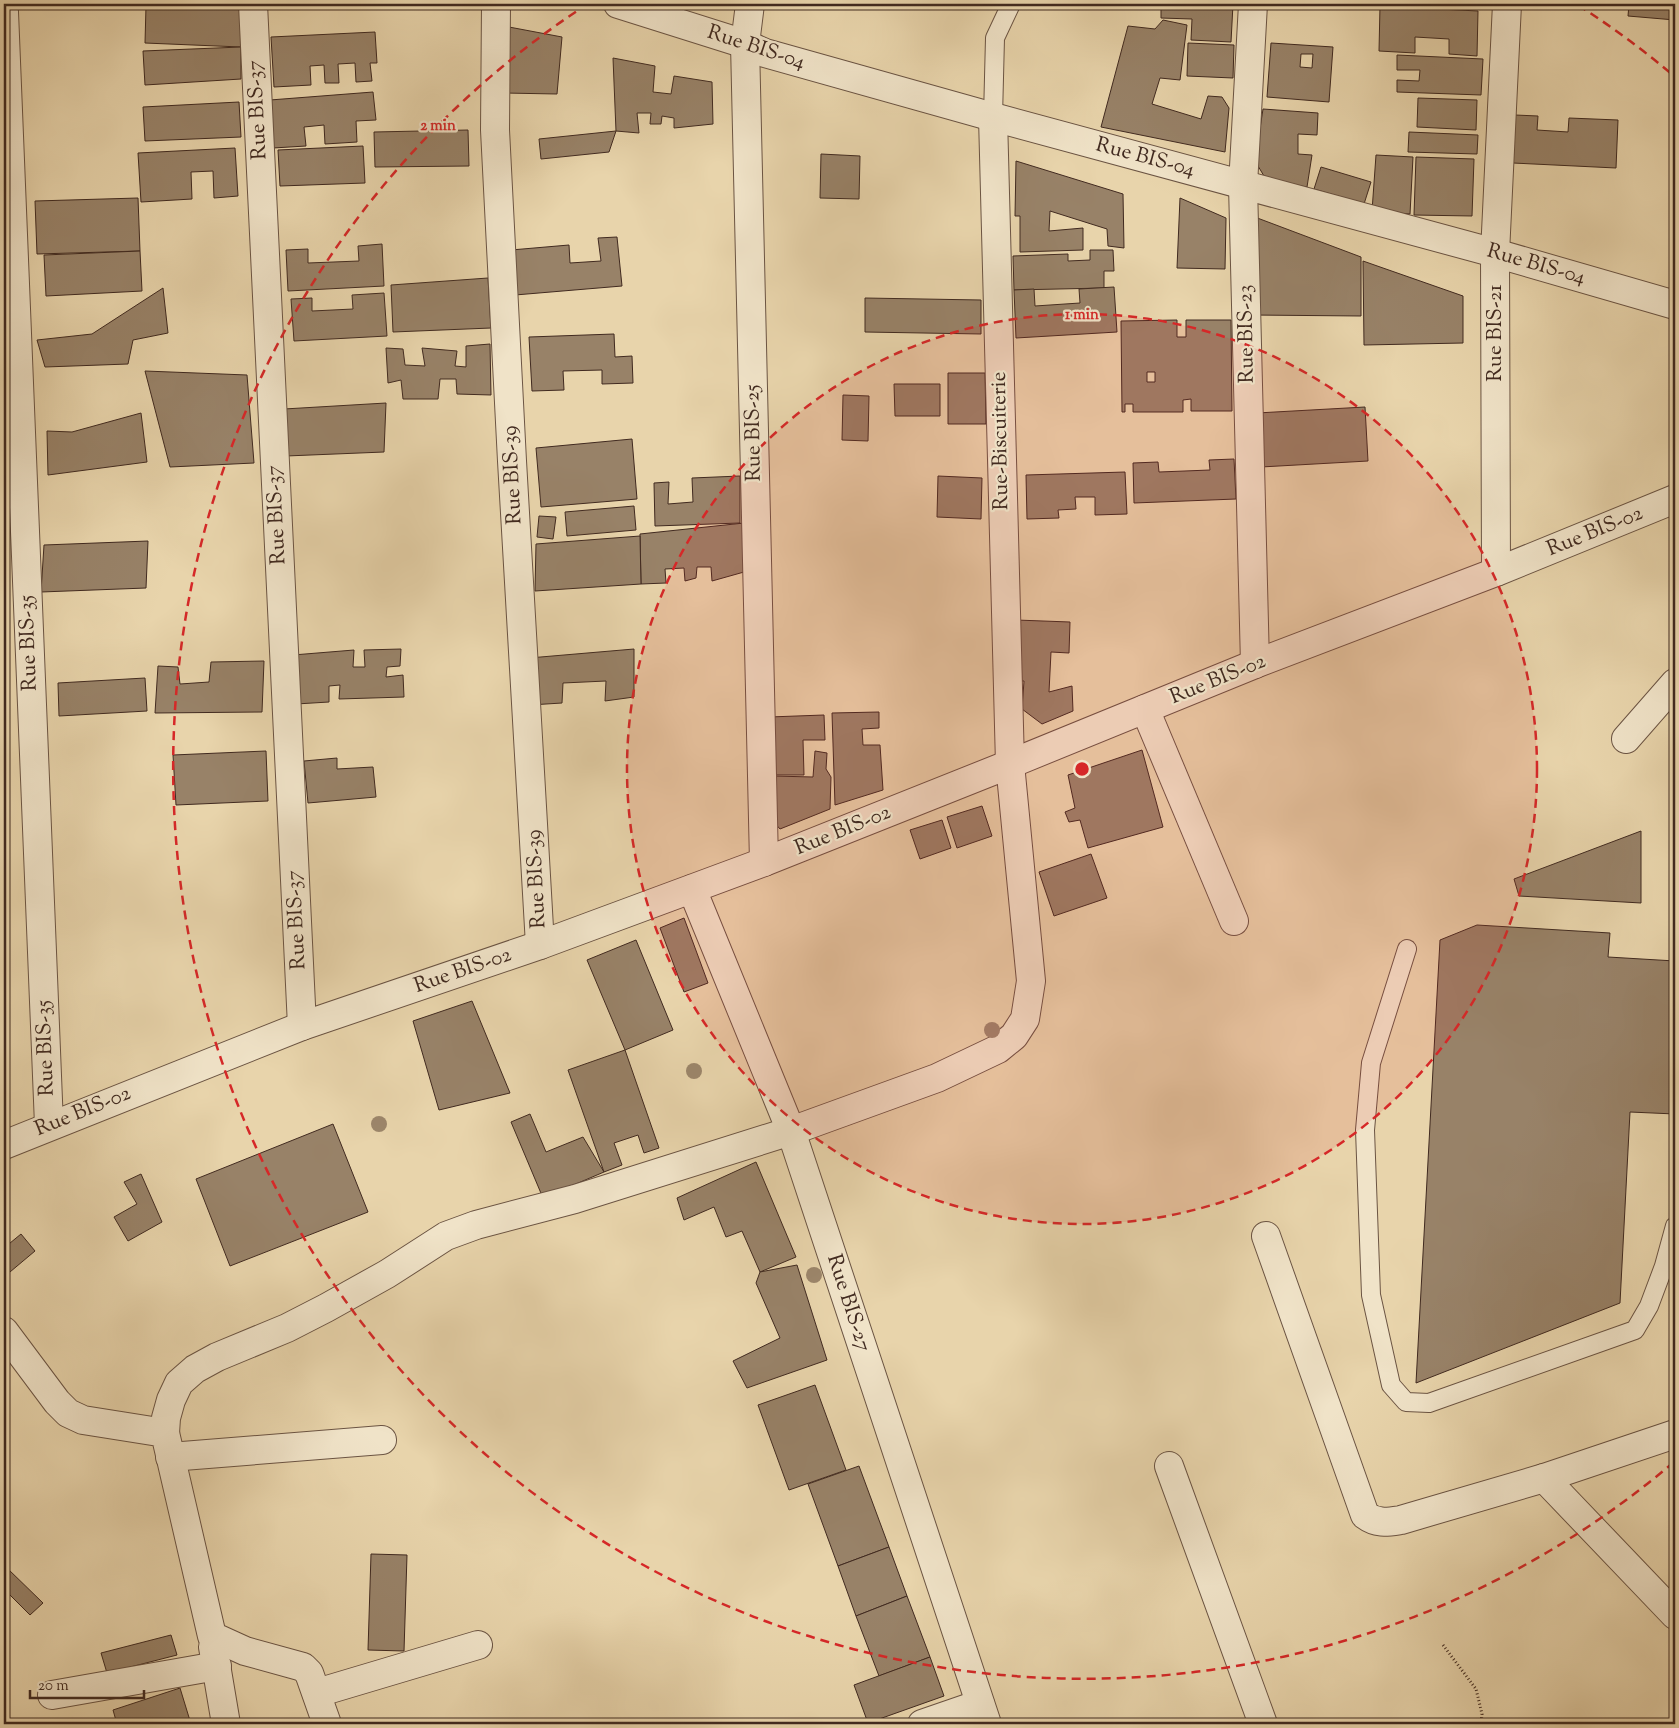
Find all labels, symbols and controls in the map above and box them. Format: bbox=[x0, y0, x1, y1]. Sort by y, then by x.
street label: Rue BIS-04 bbox=[703, 18, 809, 78]
street label: Rue BIS-37 bbox=[240, 59, 276, 161]
text: 2 min bbox=[420, 116, 456, 137]
street label: Rue BIS-04 bbox=[1092, 130, 1198, 186]
street label: Rue BIS-04 bbox=[1483, 237, 1589, 293]
street label: Rue BIS-23 bbox=[1231, 284, 1263, 384]
street label: Rue BIS-21 bbox=[1481, 284, 1511, 382]
text: 1 min bbox=[1065, 305, 1099, 326]
street label: Rue-Biscuiterie bbox=[985, 371, 1017, 511]
street label: Rue BIS-25 bbox=[738, 384, 770, 482]
street label: Rue BIS-39 bbox=[495, 425, 531, 525]
street label: Rue BIS-37 bbox=[259, 464, 295, 566]
street label: Rue BIS-02 bbox=[1542, 499, 1648, 565]
street label: Rue BIS-35 bbox=[12, 594, 46, 692]
street label: Rue BIS-02 bbox=[1165, 647, 1271, 713]
centre of rings bbox=[1073, 760, 1091, 778]
street label: Rue BIS-02 bbox=[790, 798, 896, 864]
street label: Rue BIS-39 bbox=[519, 829, 555, 929]
street label: Rue BIS-37 bbox=[279, 869, 315, 971]
street label: Rue BIS-02 bbox=[410, 940, 516, 1002]
street label: Rue BIS-35 bbox=[29, 999, 63, 1097]
street label: Rue BIS-02 bbox=[30, 1079, 136, 1145]
street label: Rue BIS-27 bbox=[818, 1250, 878, 1356]
scale bar bbox=[30, 1668, 144, 1700]
text: 20 m bbox=[38, 1676, 69, 1697]

